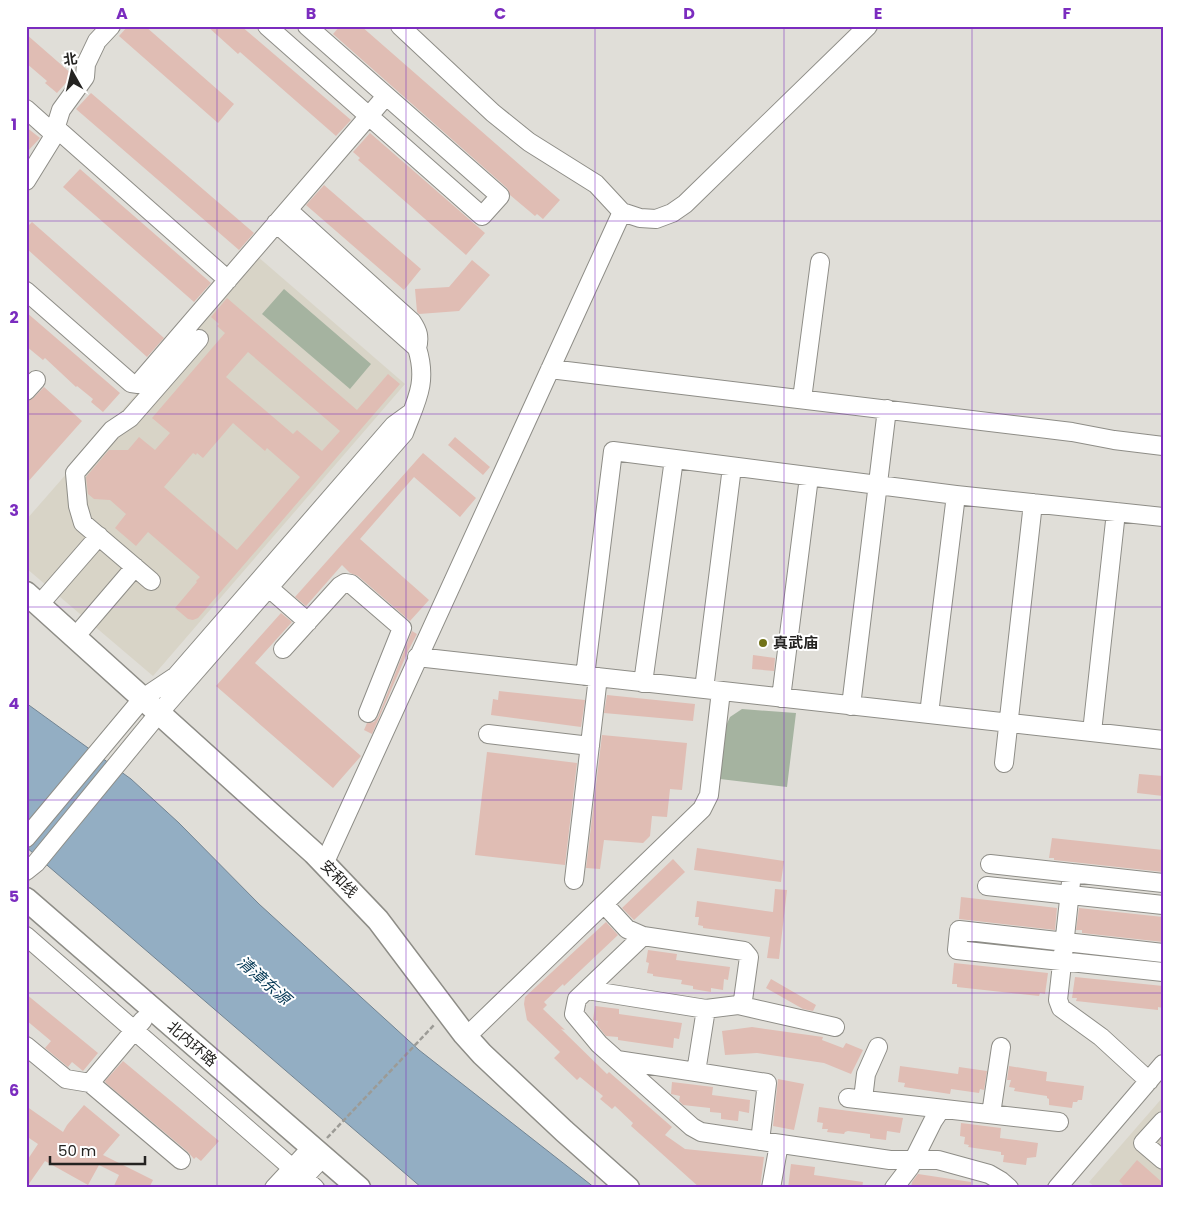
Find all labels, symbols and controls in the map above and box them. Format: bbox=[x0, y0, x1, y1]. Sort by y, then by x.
text: A bbox=[116, 2, 128, 25]
text: B bbox=[306, 2, 316, 25]
text: C bbox=[494, 2, 506, 25]
text: D bbox=[683, 2, 695, 25]
text: E bbox=[874, 2, 882, 25]
text: F bbox=[1063, 2, 1072, 25]
north arrow bbox=[48, 48, 98, 98]
text: 北 bbox=[62, 48, 79, 70]
text: 1 bbox=[11, 113, 17, 136]
text: 2 bbox=[9, 306, 19, 329]
text: 3 bbox=[9, 499, 19, 522]
place label: 真武庙 bbox=[773, 632, 818, 653]
marker: 真武庙 bbox=[757, 637, 769, 649]
text: 4 bbox=[9, 692, 20, 715]
street label: 安和线 bbox=[316, 855, 363, 902]
text: 5 bbox=[9, 885, 19, 908]
water label: 清漳东源 bbox=[232, 951, 298, 1012]
street label: 北内环路 bbox=[163, 1016, 222, 1071]
text: 6 bbox=[9, 1079, 19, 1102]
scale bar bbox=[50, 1134, 145, 1166]
text: 50 m bbox=[58, 1140, 96, 1161]

